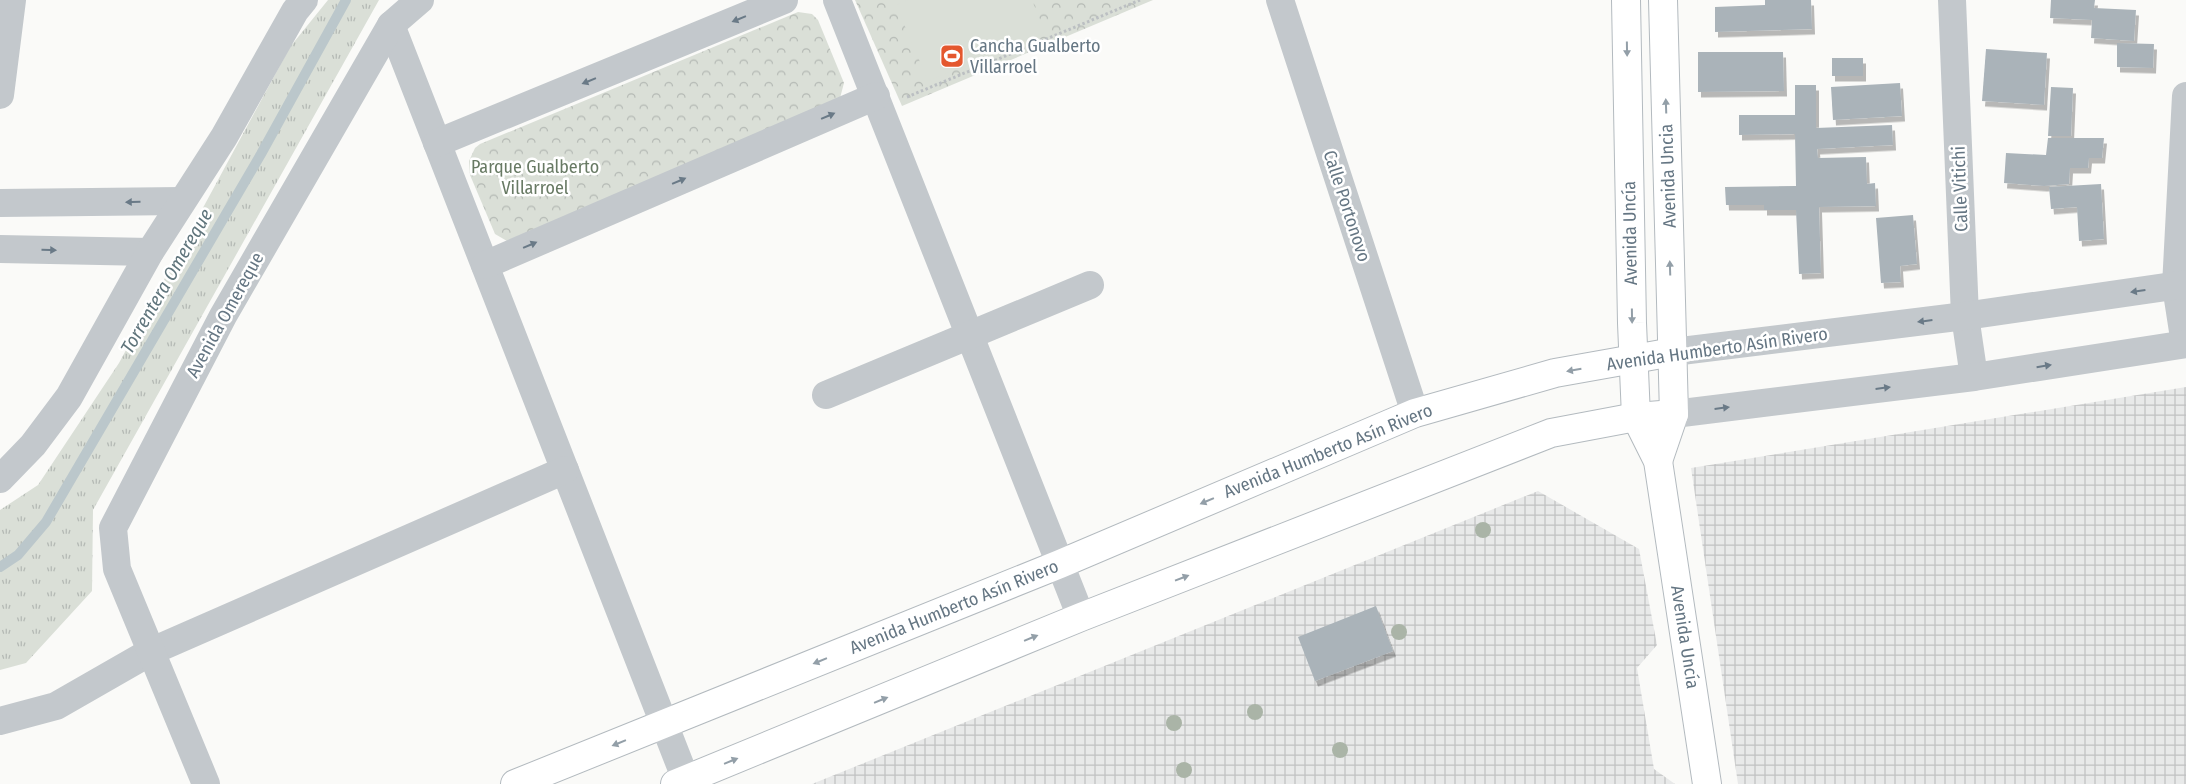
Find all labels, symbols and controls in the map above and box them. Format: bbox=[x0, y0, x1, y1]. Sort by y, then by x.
one-way arrow bbox=[732, 15, 746, 23]
place label: Cancha Gualberto Villarroel bbox=[970, 35, 1100, 78]
one-way arrow bbox=[1623, 41, 1631, 57]
sports icon: Cancha Gualberto Villarroel bbox=[939, 43, 965, 69]
one-way arrow bbox=[581, 77, 596, 85]
one-way arrow bbox=[1662, 98, 1670, 114]
one-way arrow bbox=[821, 112, 835, 120]
street label: Avenida Uncia bbox=[1655, 123, 1681, 228]
street label: Calle Vitichi bbox=[1948, 146, 1972, 232]
street label: Calle Portonovo bbox=[1319, 147, 1375, 265]
park label: Parque Gualberto Villarroel bbox=[471, 156, 599, 199]
one-way arrow bbox=[672, 176, 686, 184]
street label: Avenida Uncía bbox=[1618, 181, 1642, 285]
one-way arrow bbox=[125, 198, 141, 206]
water label: Torrentera Omereque bbox=[116, 205, 217, 358]
one-way arrow bbox=[523, 241, 537, 249]
one-way arrow bbox=[41, 246, 57, 254]
street label: Avenida Omereque bbox=[182, 248, 269, 381]
one-way arrow bbox=[1666, 260, 1674, 276]
one-way arrow bbox=[2129, 287, 2145, 295]
one-way arrow bbox=[1628, 308, 1636, 324]
one-way arrow bbox=[1917, 317, 1933, 325]
street label: Avenida Humberto Asín Rivero bbox=[1605, 323, 1829, 375]
one-way arrow bbox=[2037, 361, 2053, 369]
one-way arrow bbox=[1565, 366, 1581, 374]
one-way arrow bbox=[1876, 384, 1892, 392]
street label: Avenida Humberto Asín Rivero bbox=[1220, 399, 1436, 503]
one-way arrow bbox=[1714, 404, 1730, 412]
one-way arrow bbox=[1200, 497, 1214, 505]
street label: Avenida Humberto Asín Rivero bbox=[846, 555, 1062, 659]
one-way arrow bbox=[1175, 574, 1190, 581]
street label: Avenida Uncía bbox=[1666, 584, 1704, 690]
one-way arrow bbox=[1024, 633, 1039, 641]
one-way arrow bbox=[812, 657, 827, 665]
one-way arrow bbox=[874, 695, 888, 703]
one-way arrow bbox=[612, 739, 626, 747]
one-way arrow bbox=[724, 757, 738, 765]

